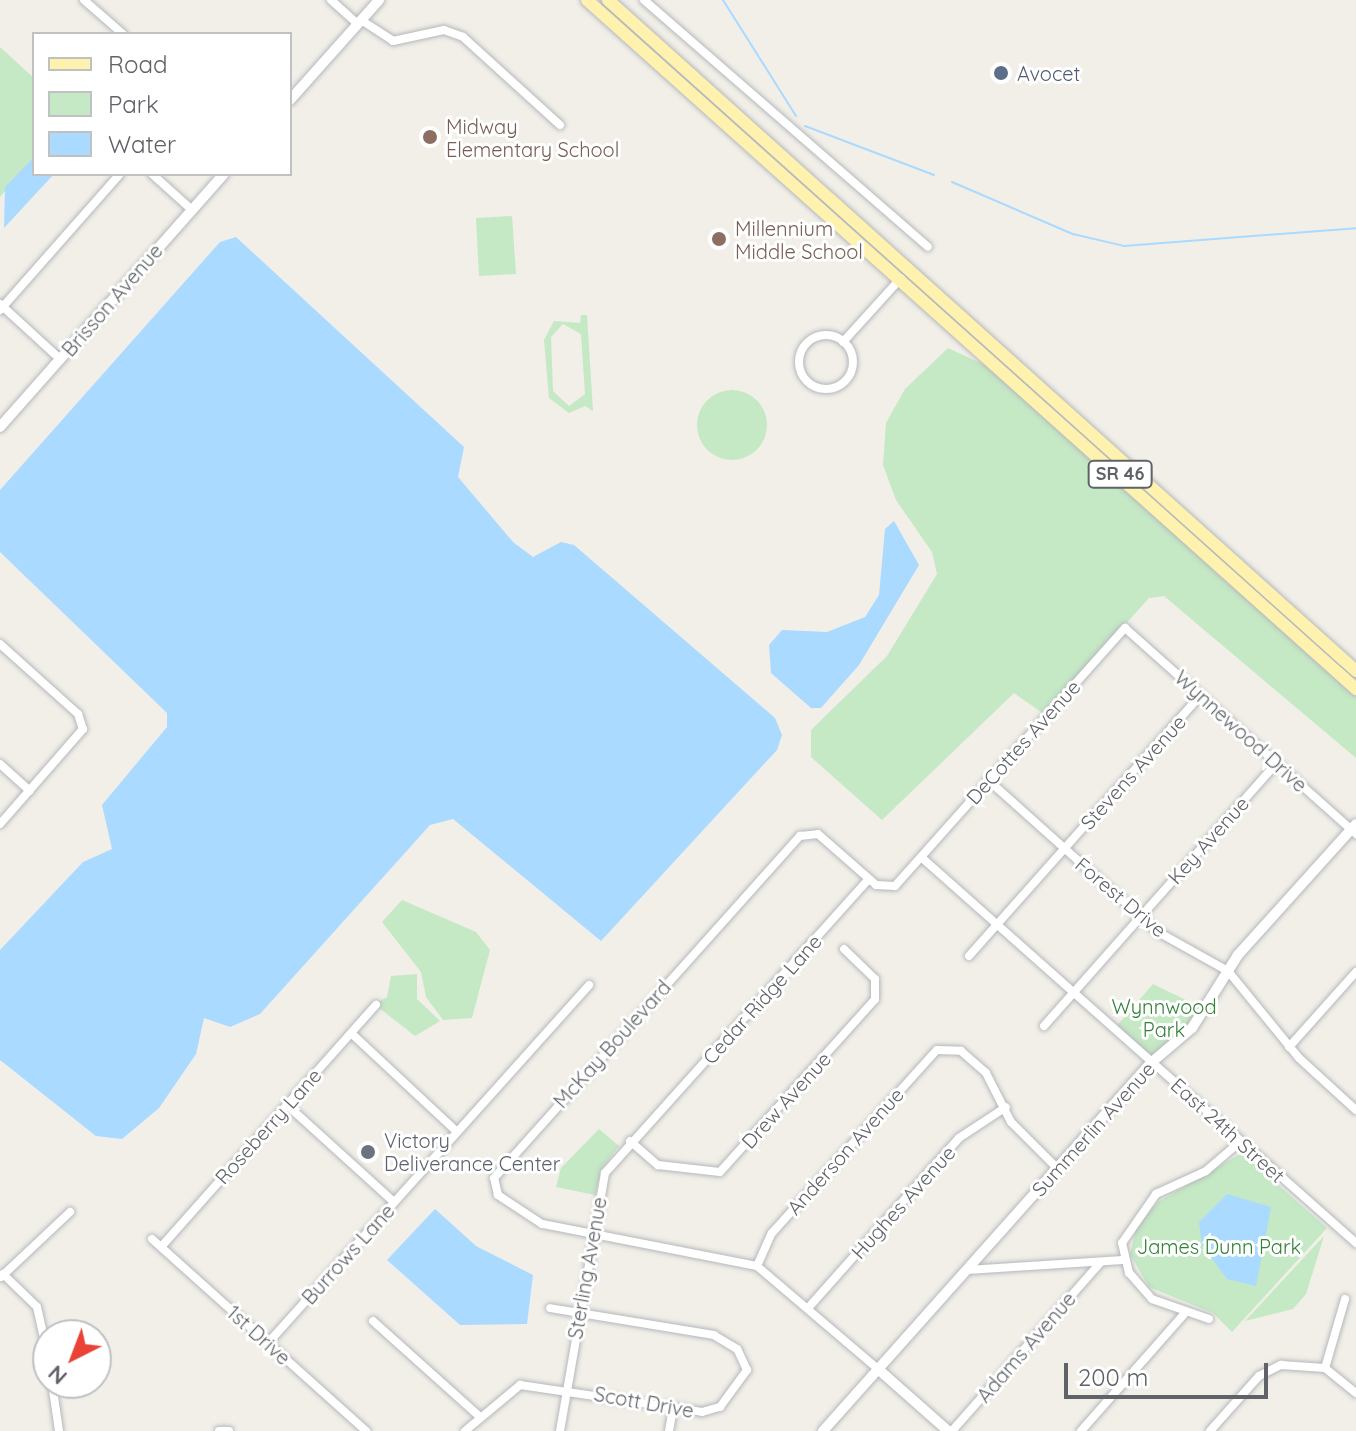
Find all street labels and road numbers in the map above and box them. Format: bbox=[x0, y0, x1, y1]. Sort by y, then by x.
street label: Brisson Avenue bbox=[57, 239, 167, 361]
road number: SR 46 bbox=[1086, 460, 1154, 488]
street label: Wynnewood Drive bbox=[1170, 665, 1312, 797]
street label: DeCottes Avenue bbox=[961, 675, 1085, 809]
street label: Stevens Avenue bbox=[1075, 710, 1191, 834]
street label: Key Avenue bbox=[1162, 791, 1254, 889]
street label: Forest Drive bbox=[1071, 852, 1171, 942]
street label: Cedar Ridge Lane bbox=[698, 929, 826, 1069]
street label: McKay Boulevard bbox=[548, 975, 676, 1113]
street label: Drew Avenue bbox=[736, 1047, 836, 1153]
street label: Summerlin Avenue bbox=[1026, 1057, 1160, 1201]
street label: Roseberry Lane bbox=[210, 1063, 326, 1189]
street label: East 24th Street bbox=[1166, 1073, 1290, 1187]
street label: Anderson Avenue bbox=[782, 1083, 908, 1219]
street label: Hughes Avenue bbox=[846, 1140, 960, 1264]
street label: Sterling Avenue bbox=[563, 1195, 611, 1341]
street label: Burrows Lane bbox=[297, 1199, 399, 1309]
street label: Adams Avenue bbox=[971, 1287, 1081, 1407]
street label: 1st Drive bbox=[222, 1300, 296, 1370]
street label: Scott Drive bbox=[592, 1381, 696, 1423]

